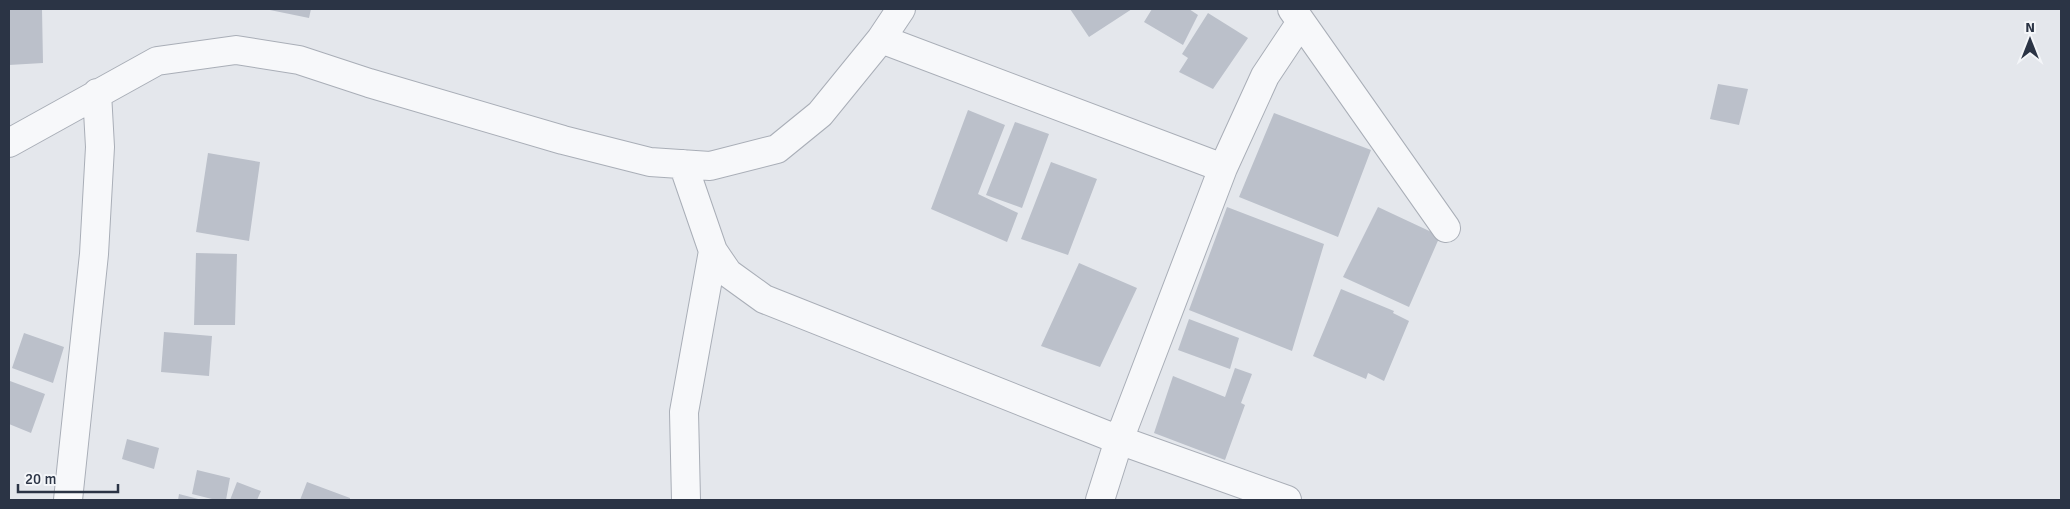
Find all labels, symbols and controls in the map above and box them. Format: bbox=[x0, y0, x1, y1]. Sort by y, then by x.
north arrow bbox=[2005, 15, 2055, 65]
text: N bbox=[2025, 19, 2035, 36]
scale bar bbox=[18, 462, 118, 494]
text: 20 m bbox=[25, 470, 56, 488]

